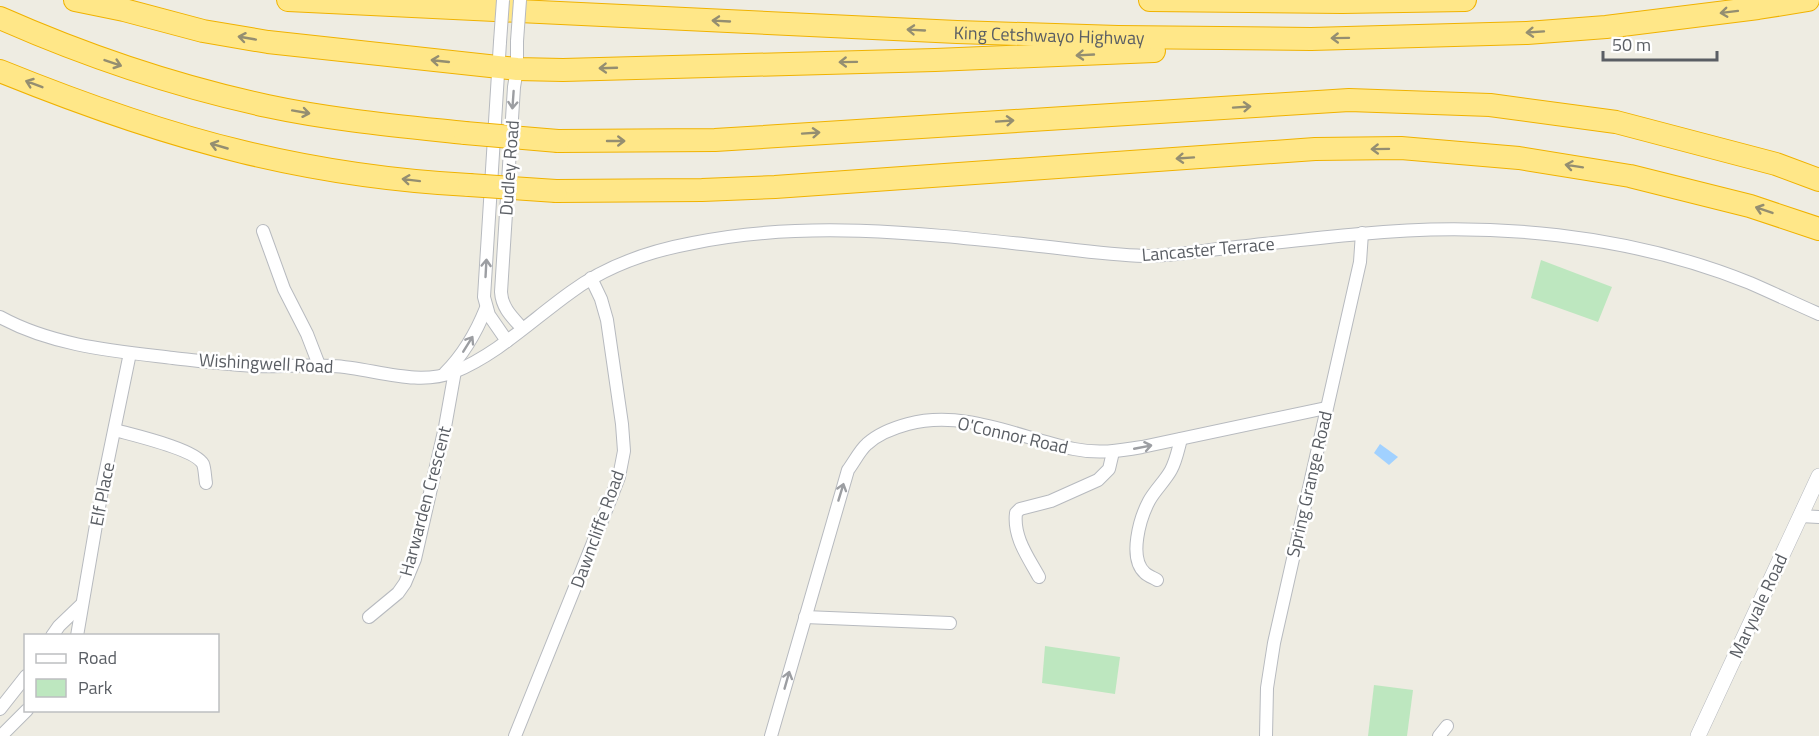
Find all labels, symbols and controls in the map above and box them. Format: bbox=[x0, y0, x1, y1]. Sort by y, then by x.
one-way arrow bbox=[1720, 7, 1739, 18]
one-way arrow bbox=[712, 16, 732, 27]
street label: King Cetshwayo Highway bbox=[953, 18, 1145, 51]
scale bar bbox=[1603, 24, 1717, 62]
one-way arrow bbox=[907, 25, 927, 36]
one-way arrow bbox=[1526, 27, 1546, 38]
text: 50 m bbox=[1612, 31, 1651, 58]
one-way arrow bbox=[1331, 32, 1351, 44]
one-way arrow bbox=[237, 33, 257, 44]
one-way arrow bbox=[1075, 49, 1095, 60]
one-way arrow bbox=[431, 55, 451, 66]
one-way arrow bbox=[838, 56, 858, 68]
one-way arrow bbox=[103, 58, 122, 69]
one-way arrow bbox=[598, 63, 618, 74]
one-way arrow bbox=[26, 78, 44, 89]
one-way arrow bbox=[508, 89, 519, 109]
one-way arrow bbox=[1231, 101, 1251, 112]
one-way arrow bbox=[291, 107, 310, 118]
one-way arrow bbox=[995, 116, 1015, 127]
street label: Dudley Road bbox=[492, 119, 526, 217]
one-way arrow bbox=[800, 128, 820, 139]
one-way arrow bbox=[606, 135, 626, 147]
one-way arrow bbox=[210, 140, 229, 151]
one-way arrow bbox=[1370, 143, 1390, 154]
one-way arrow bbox=[1176, 153, 1196, 164]
one-way arrow bbox=[1564, 161, 1584, 172]
one-way arrow bbox=[402, 175, 421, 186]
one-way arrow bbox=[1755, 204, 1774, 215]
street label: Lancaster Terrace bbox=[1140, 230, 1276, 268]
one-way arrow bbox=[481, 258, 492, 278]
one-way arrow bbox=[461, 336, 474, 353]
street label: Wishingwell Road bbox=[198, 346, 334, 380]
street label: Spring Grange Road bbox=[1279, 408, 1339, 560]
street label: O'Connor Road bbox=[955, 409, 1071, 461]
street label: Harwarden Crescent bbox=[392, 422, 458, 579]
one-way arrow bbox=[1133, 441, 1153, 452]
street label: Elf Place bbox=[83, 460, 121, 528]
street label: Dawncliffe Road bbox=[563, 466, 631, 592]
one-way arrow bbox=[836, 483, 847, 502]
street label: Maryvale Road bbox=[1722, 549, 1794, 663]
legend bbox=[24, 634, 219, 712]
text: Road bbox=[78, 644, 117, 671]
one-way arrow bbox=[782, 671, 793, 690]
text: Park bbox=[78, 674, 113, 701]

